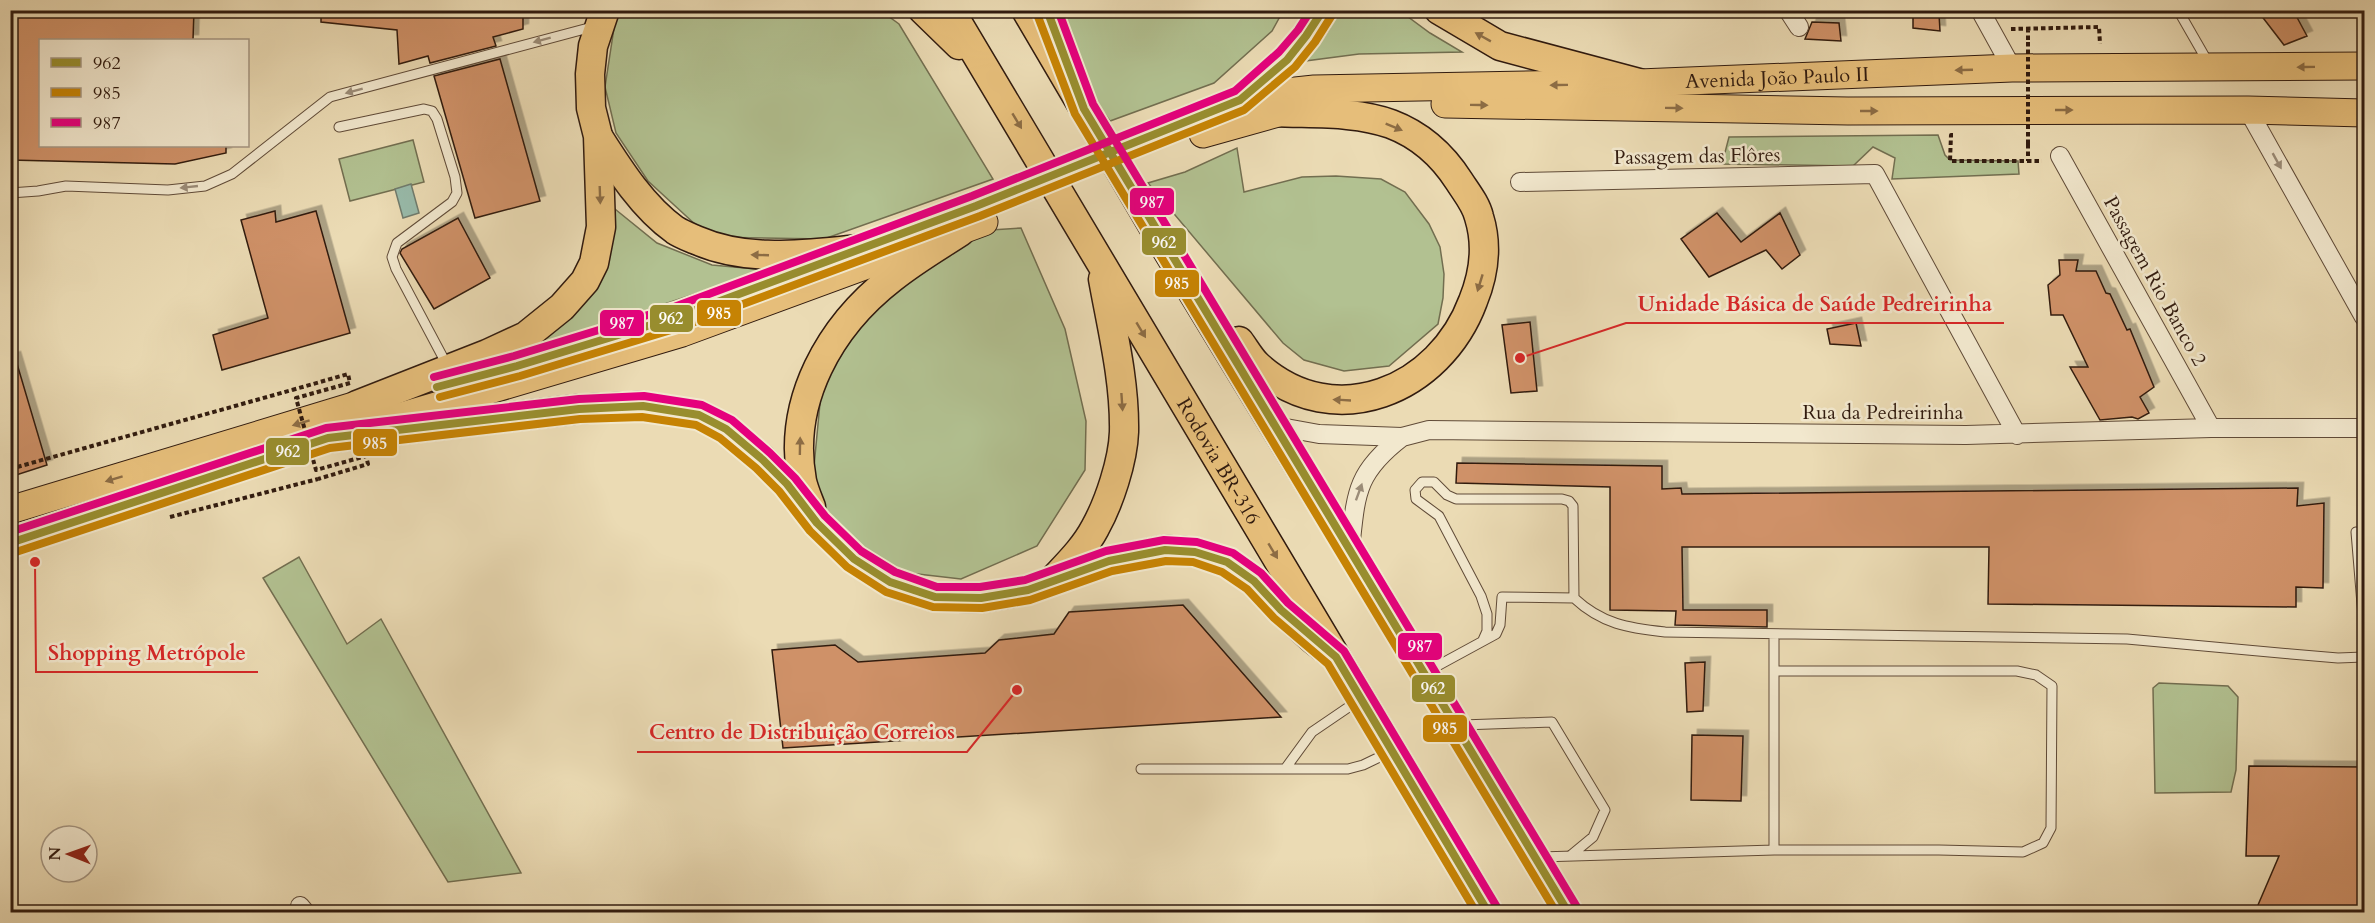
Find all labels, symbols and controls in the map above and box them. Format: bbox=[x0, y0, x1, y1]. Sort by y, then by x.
one-way arrow bbox=[1474, 32, 1491, 42]
one-way arrow bbox=[533, 36, 551, 45]
legend bbox=[39, 39, 249, 147]
text: 962 bbox=[93, 51, 121, 76]
street label: Avenida João Paulo II bbox=[1685, 60, 1870, 95]
one-way arrow bbox=[2297, 62, 2316, 72]
one-way arrow bbox=[1955, 66, 1974, 75]
one-way arrow bbox=[1550, 80, 1569, 89]
text: 985 bbox=[93, 81, 121, 106]
one-way arrow bbox=[344, 86, 363, 96]
one-way arrow bbox=[1469, 100, 1488, 110]
one-way arrow bbox=[1664, 104, 1683, 113]
one-way arrow bbox=[2054, 105, 2073, 115]
one-way arrow bbox=[1859, 106, 1878, 116]
text: 987 bbox=[93, 111, 121, 136]
one-way arrow bbox=[1011, 113, 1022, 129]
one-way arrow bbox=[1385, 122, 1403, 132]
street label: Passagem das Flôres bbox=[1613, 141, 1781, 171]
one-way arrow bbox=[2271, 153, 2282, 169]
one-way arrow bbox=[179, 183, 198, 192]
one-way arrow bbox=[595, 185, 605, 204]
line badge: 987 bbox=[1129, 187, 1175, 216]
street label: Passagem Rio Banco 2 bbox=[2097, 191, 2213, 371]
text: 987 bbox=[1140, 192, 1164, 214]
line badge: 962 bbox=[1141, 227, 1187, 256]
text: 962 bbox=[1152, 232, 1176, 254]
one-way arrow bbox=[750, 250, 769, 260]
line badge: 985 bbox=[1154, 269, 1200, 298]
text: 985 bbox=[1165, 273, 1189, 295]
one-way arrow bbox=[1475, 274, 1484, 292]
callout: Unidade Básica de Saúde Pedreirinha bbox=[1626, 284, 2004, 323]
text: Unidade Básica de Saúde Pedreirinha bbox=[1638, 290, 1993, 319]
line badge: 985 bbox=[696, 299, 742, 327]
text: 985 bbox=[707, 303, 731, 325]
line badge: 962 bbox=[649, 304, 694, 333]
text: 962 bbox=[659, 308, 683, 330]
line badge: 987 bbox=[599, 309, 645, 337]
text: 987 bbox=[610, 313, 634, 335]
one-way arrow bbox=[1136, 322, 1146, 339]
one-way arrow bbox=[1117, 393, 1127, 412]
street label: Rodovia BR-316 bbox=[1171, 393, 1267, 529]
one-way arrow bbox=[1333, 395, 1352, 404]
street label: Rua da Pedreirinha bbox=[1803, 399, 1964, 426]
one-way arrow bbox=[292, 419, 310, 428]
line badge: 985 bbox=[352, 428, 398, 457]
text: 985 bbox=[363, 433, 387, 455]
line badge: 962 bbox=[265, 437, 310, 466]
one-way arrow bbox=[795, 437, 805, 456]
text: 962 bbox=[276, 441, 300, 463]
one-way arrow bbox=[105, 475, 123, 484]
one-way arrow bbox=[1354, 483, 1364, 501]
one-way arrow bbox=[1268, 543, 1279, 559]
line badge: 987 bbox=[1397, 632, 1443, 661]
callout: Shopping Metrópole bbox=[36, 633, 258, 672]
text: 987 bbox=[1408, 636, 1432, 658]
text: Shopping Metrópole bbox=[48, 639, 246, 668]
line badge: 962 bbox=[1411, 674, 1456, 703]
text: 962 bbox=[1421, 678, 1445, 700]
callout: Centro de Distribuição Correios bbox=[637, 713, 967, 752]
line badge: 985 bbox=[1422, 714, 1468, 743]
text: Centro de Distribuição Correios bbox=[649, 718, 955, 747]
text: 985 bbox=[1433, 718, 1457, 740]
north arrow bbox=[39, 824, 99, 884]
text: N bbox=[44, 847, 66, 861]

